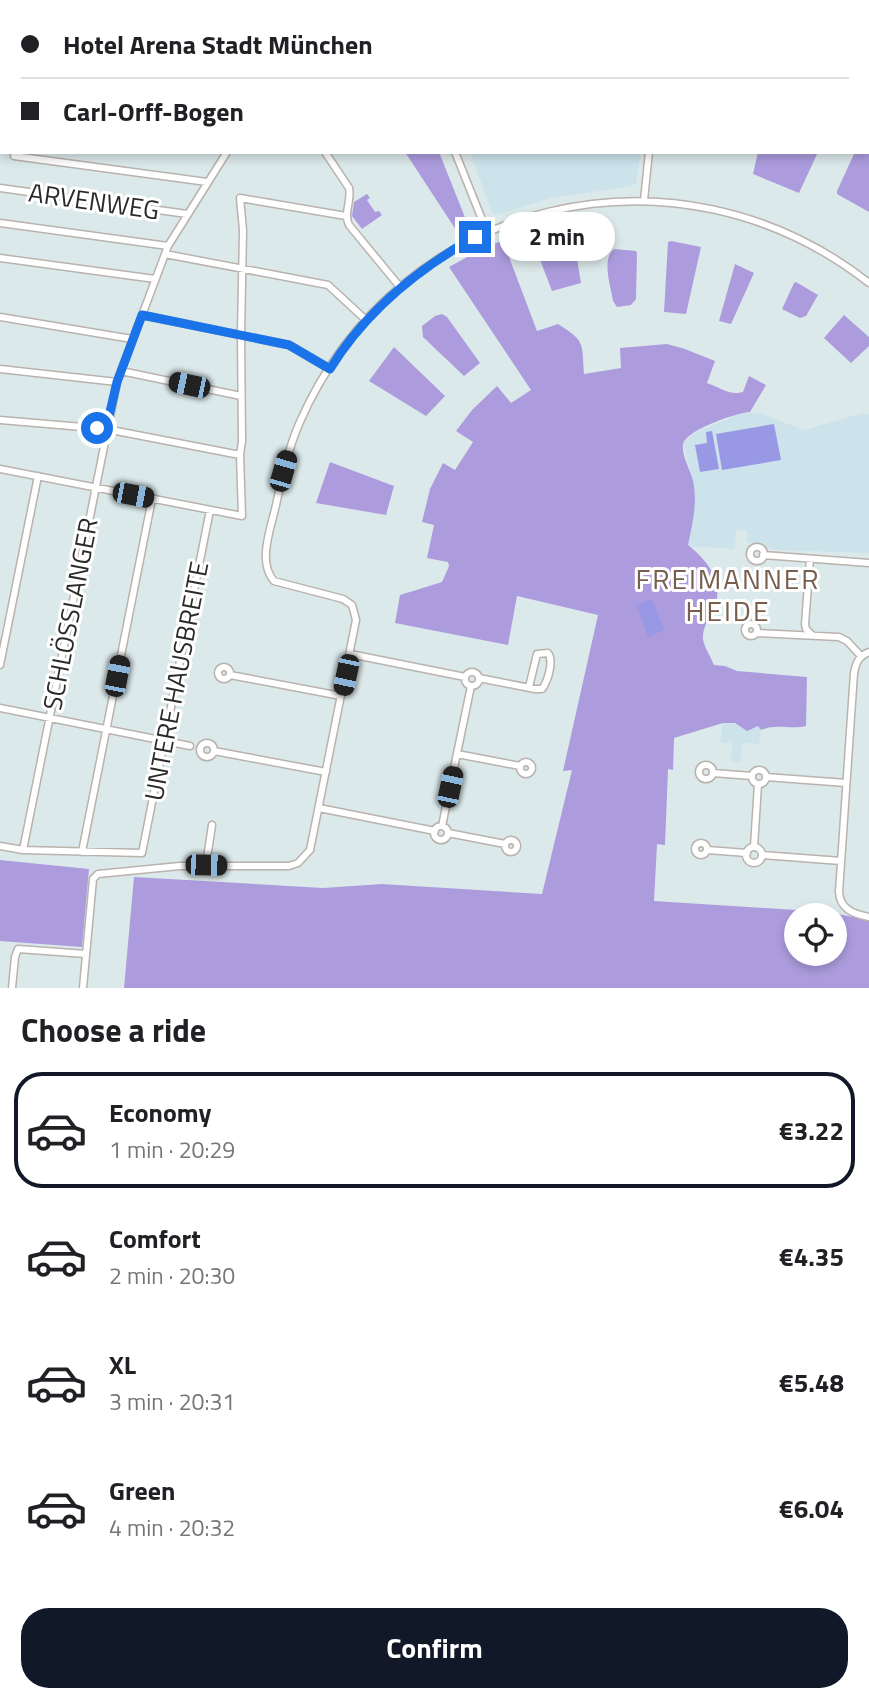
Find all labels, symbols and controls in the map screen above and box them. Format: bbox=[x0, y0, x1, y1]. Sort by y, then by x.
text: Hotel Arena Stadt München bbox=[63, 25, 373, 64]
text: Carl-Orff-Bogen bbox=[63, 92, 244, 131]
street label: ARVENWEG bbox=[26, 173, 162, 229]
callout: 2 min bbox=[500, 212, 615, 262]
text: 2 min bbox=[529, 219, 585, 254]
route end bbox=[459, 221, 491, 253]
car bbox=[167, 370, 212, 400]
route start bbox=[81, 412, 113, 444]
car bbox=[268, 448, 299, 494]
car bbox=[111, 481, 156, 509]
street label: SCHLÖSSLANGER bbox=[32, 515, 108, 713]
district label: FREIMANNER HEIDE bbox=[635, 557, 821, 632]
street label: UNTERE HAUSBREITE bbox=[134, 558, 218, 804]
car bbox=[332, 652, 361, 698]
car bbox=[103, 653, 132, 699]
car bbox=[436, 764, 465, 810]
car bbox=[185, 854, 228, 876]
map controls bbox=[784, 903, 847, 966]
button: locate bbox=[784, 903, 847, 966]
text: Choose a ride bbox=[21, 1006, 206, 1054]
text: Economy bbox=[109, 1093, 211, 1132]
icon: car bbox=[25, 1099, 88, 1162]
text: €3.22 bbox=[779, 1111, 844, 1150]
text: 1 min · 20:29 bbox=[109, 1132, 235, 1167]
text: Comfort bbox=[109, 1219, 201, 1258]
icon: car bbox=[25, 1225, 88, 1288]
text: €4.35 bbox=[779, 1237, 844, 1276]
text: 2 min · 20:30 bbox=[109, 1258, 235, 1293]
text: XL bbox=[109, 1345, 136, 1384]
icon: car bbox=[25, 1351, 88, 1414]
text: €5.48 bbox=[779, 1363, 844, 1402]
text: 3 min · 20:31 bbox=[109, 1384, 235, 1419]
text: Green bbox=[109, 1471, 175, 1510]
icon: car bbox=[25, 1477, 88, 1540]
text: €6.04 bbox=[779, 1489, 844, 1528]
text: 4 min · 20:32 bbox=[109, 1510, 235, 1545]
button: Confirm bbox=[21, 1608, 848, 1688]

